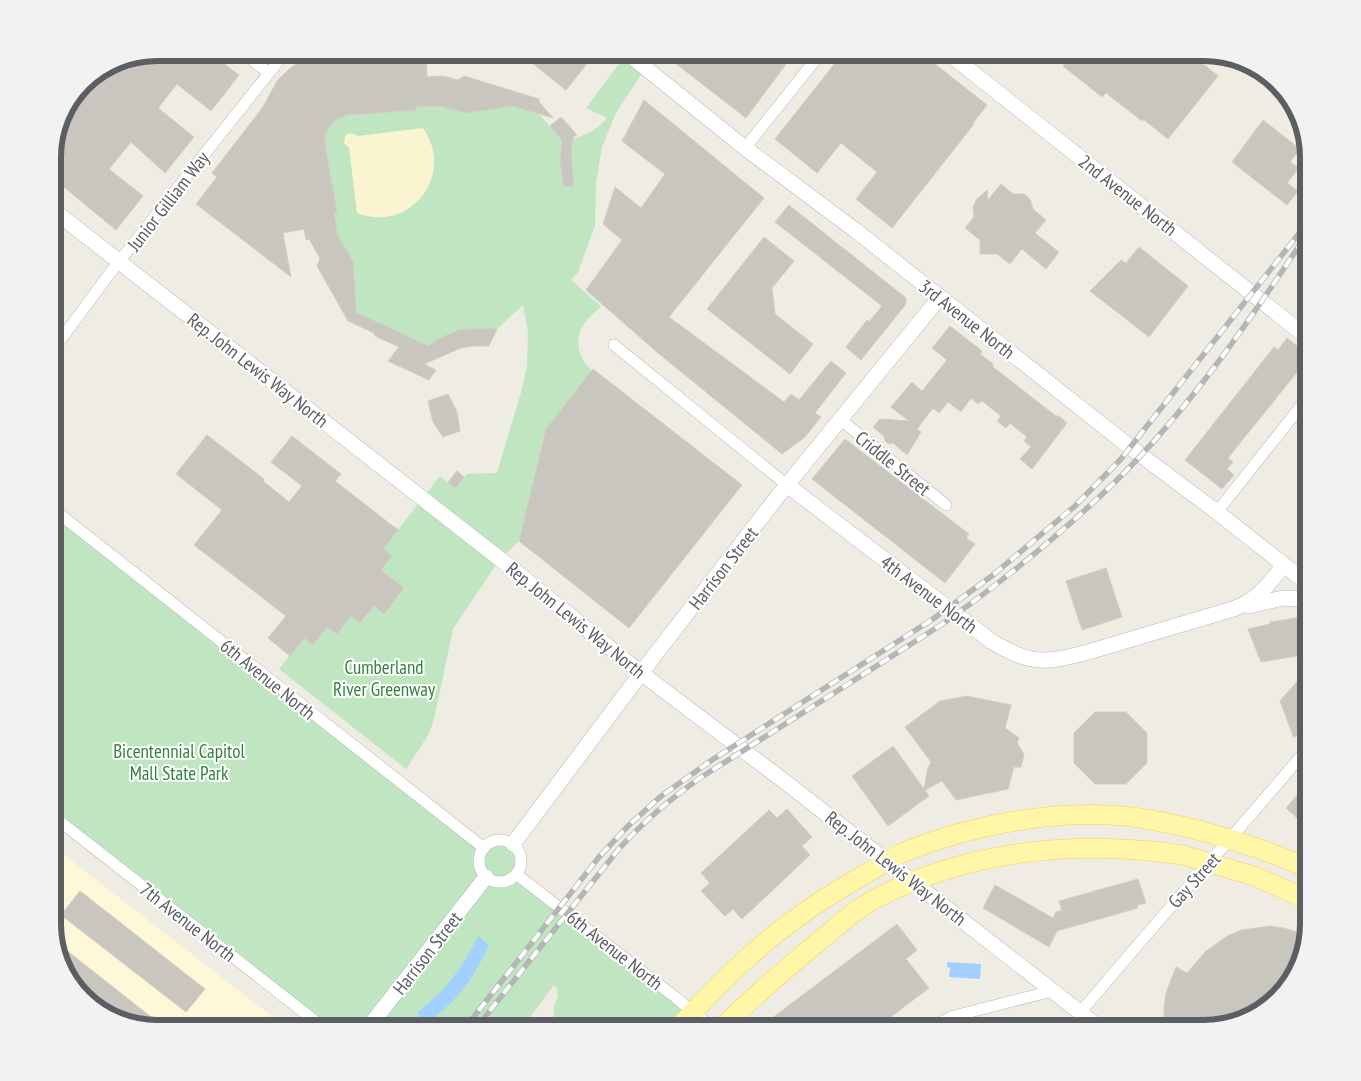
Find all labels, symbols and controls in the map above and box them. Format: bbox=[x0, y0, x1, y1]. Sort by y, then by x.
street label: Junior Gilliam Way bbox=[121, 146, 215, 256]
street label: 2nd Avenue North bbox=[1074, 149, 1182, 241]
street label: 3rd Avenue North bbox=[914, 274, 1020, 364]
street label: Rep. John Lewis Way North bbox=[183, 307, 333, 433]
street label: Criddle Street bbox=[851, 425, 936, 501]
street label: Harrison Street bbox=[683, 521, 763, 614]
street label: 4th Avenue North bbox=[876, 550, 982, 638]
street label: Rep. John Lewis Way North bbox=[501, 556, 651, 684]
street label: 6th Avenue North bbox=[216, 633, 320, 725]
park label: Cumberland River Greenway bbox=[333, 655, 436, 701]
park label: Bicentennial Capitol Mall State Park bbox=[113, 739, 245, 785]
street label: Rep. John Lewis Way North bbox=[821, 805, 971, 931]
street label: Gay Street bbox=[1163, 847, 1226, 913]
street label: 7th Avenue North bbox=[135, 877, 241, 967]
street label: 6th Avenue North bbox=[562, 905, 668, 995]
street label: Harrison Street bbox=[387, 906, 467, 999]

